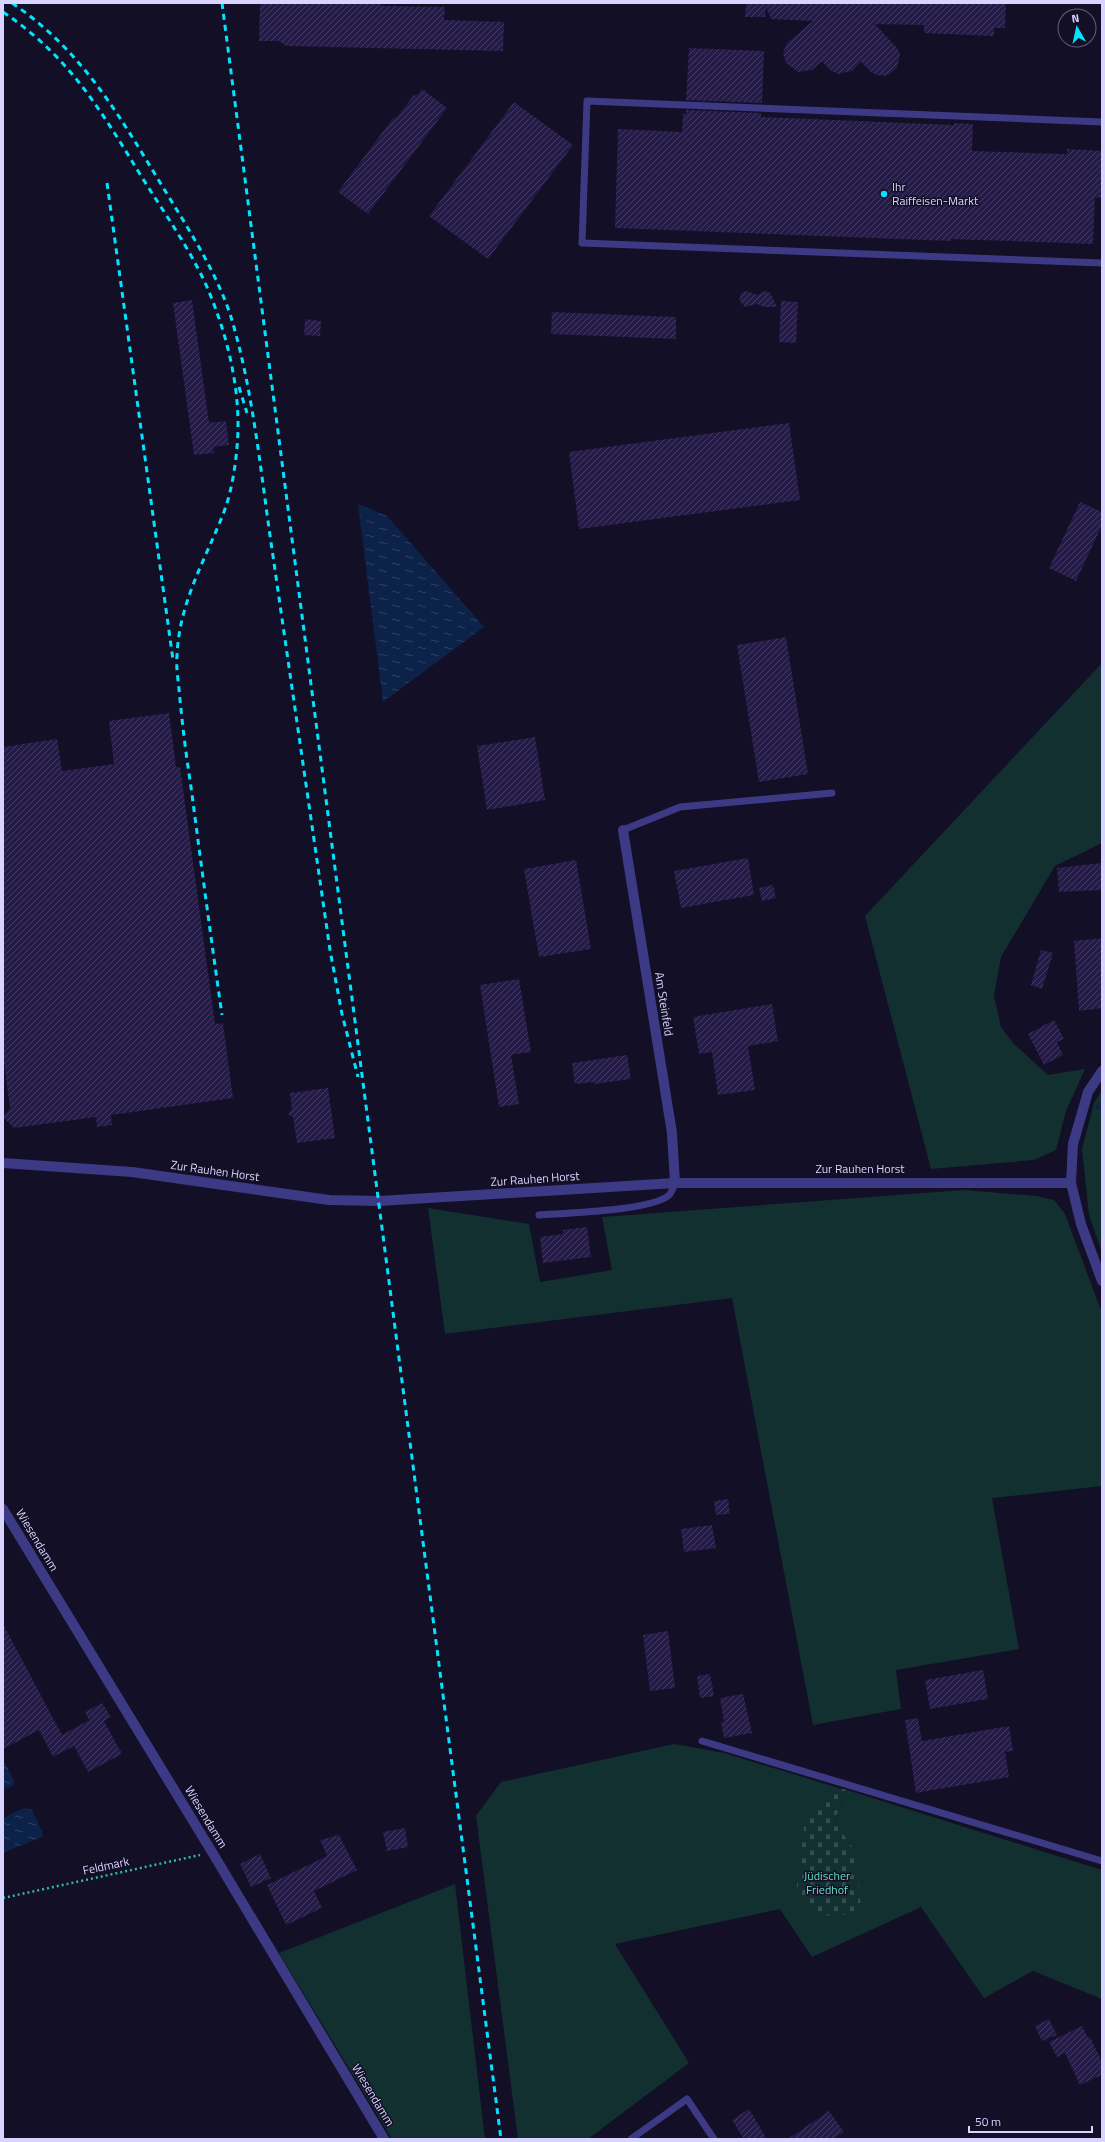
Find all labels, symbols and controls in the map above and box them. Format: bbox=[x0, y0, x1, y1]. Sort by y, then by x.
north arrow bbox=[1057, 8, 1097, 48]
text: N bbox=[1070, 10, 1080, 27]
place label: Ihr Raiffeisen-Markt bbox=[892, 177, 979, 210]
marker: Ihr Raiffeisen-Markt bbox=[879, 189, 889, 199]
street label: Am Steinfeld bbox=[650, 971, 679, 1037]
street label: Zur Rauhen Horst bbox=[170, 1155, 261, 1186]
street label: Zur Rauhen Horst bbox=[815, 1159, 905, 1178]
street label: Zur Rauhen Horst bbox=[490, 1166, 581, 1191]
street label: Wiesendamm bbox=[11, 1505, 64, 1575]
street label: Wiesendamm bbox=[180, 1782, 233, 1852]
street label: Feldmark bbox=[81, 1851, 131, 1880]
park label: Jüdischer Friedhof bbox=[804, 1866, 850, 1899]
street label: Wiesendamm bbox=[347, 2060, 400, 2130]
scale bar bbox=[969, 2108, 1092, 2134]
text: 50 m bbox=[975, 2112, 1001, 2131]

